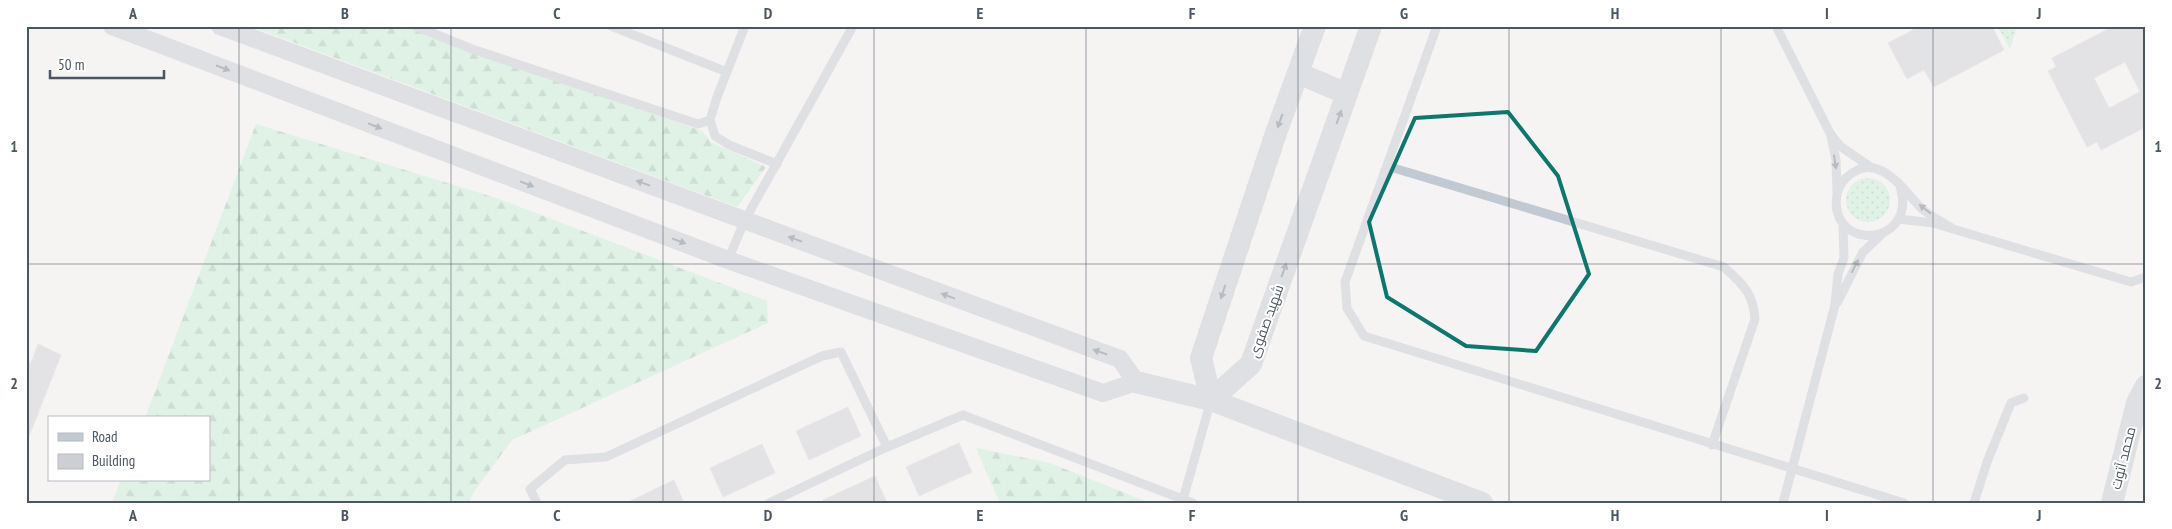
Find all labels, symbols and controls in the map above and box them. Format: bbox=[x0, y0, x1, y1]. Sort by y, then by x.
text: A bbox=[128, 3, 138, 23]
text: B bbox=[341, 3, 349, 23]
text: C bbox=[553, 3, 561, 23]
text: D bbox=[764, 3, 773, 23]
text: E bbox=[977, 3, 984, 23]
text: F bbox=[1189, 3, 1196, 23]
text: G bbox=[1400, 3, 1408, 23]
text: H bbox=[1611, 3, 1619, 23]
text: I bbox=[1825, 3, 1829, 23]
text: J bbox=[2036, 3, 2041, 23]
scale bar bbox=[50, 48, 164, 80]
text: 50 m bbox=[58, 55, 84, 74]
one-way arrow bbox=[216, 64, 231, 72]
one-way arrow bbox=[1335, 109, 1343, 124]
one-way arrow bbox=[1276, 114, 1284, 129]
one-way arrow bbox=[368, 122, 383, 130]
text: 1 bbox=[10, 136, 18, 156]
text: 1 bbox=[2154, 136, 2162, 156]
one-way arrow bbox=[1831, 155, 1839, 171]
one-way arrow bbox=[635, 179, 650, 187]
one-way arrow bbox=[520, 180, 535, 188]
one-way arrow bbox=[1919, 204, 1932, 215]
one-way arrow bbox=[788, 235, 803, 242]
one-way arrow bbox=[672, 237, 687, 245]
one-way arrow bbox=[1851, 259, 1859, 273]
one-way arrow bbox=[1281, 262, 1289, 277]
street label: شهید صفوی bbox=[1244, 282, 1288, 360]
one-way arrow bbox=[1219, 285, 1227, 300]
one-way arrow bbox=[940, 292, 955, 299]
one-way arrow bbox=[1092, 348, 1107, 356]
text: 2 bbox=[10, 373, 18, 393]
text: 2 bbox=[2154, 373, 2162, 393]
legend bbox=[48, 416, 210, 482]
street label: محمد آتوت bbox=[2107, 425, 2139, 491]
text: Road bbox=[92, 427, 118, 446]
text: Building bbox=[92, 451, 135, 470]
text: A bbox=[128, 505, 138, 525]
text: B bbox=[341, 505, 349, 525]
text: C bbox=[553, 505, 561, 525]
text: D bbox=[764, 505, 773, 525]
text: E bbox=[977, 505, 984, 525]
text: F bbox=[1189, 505, 1196, 525]
text: G bbox=[1400, 505, 1408, 525]
text: H bbox=[1611, 505, 1619, 525]
text: I bbox=[1825, 505, 1829, 525]
text: J bbox=[2036, 505, 2041, 525]

